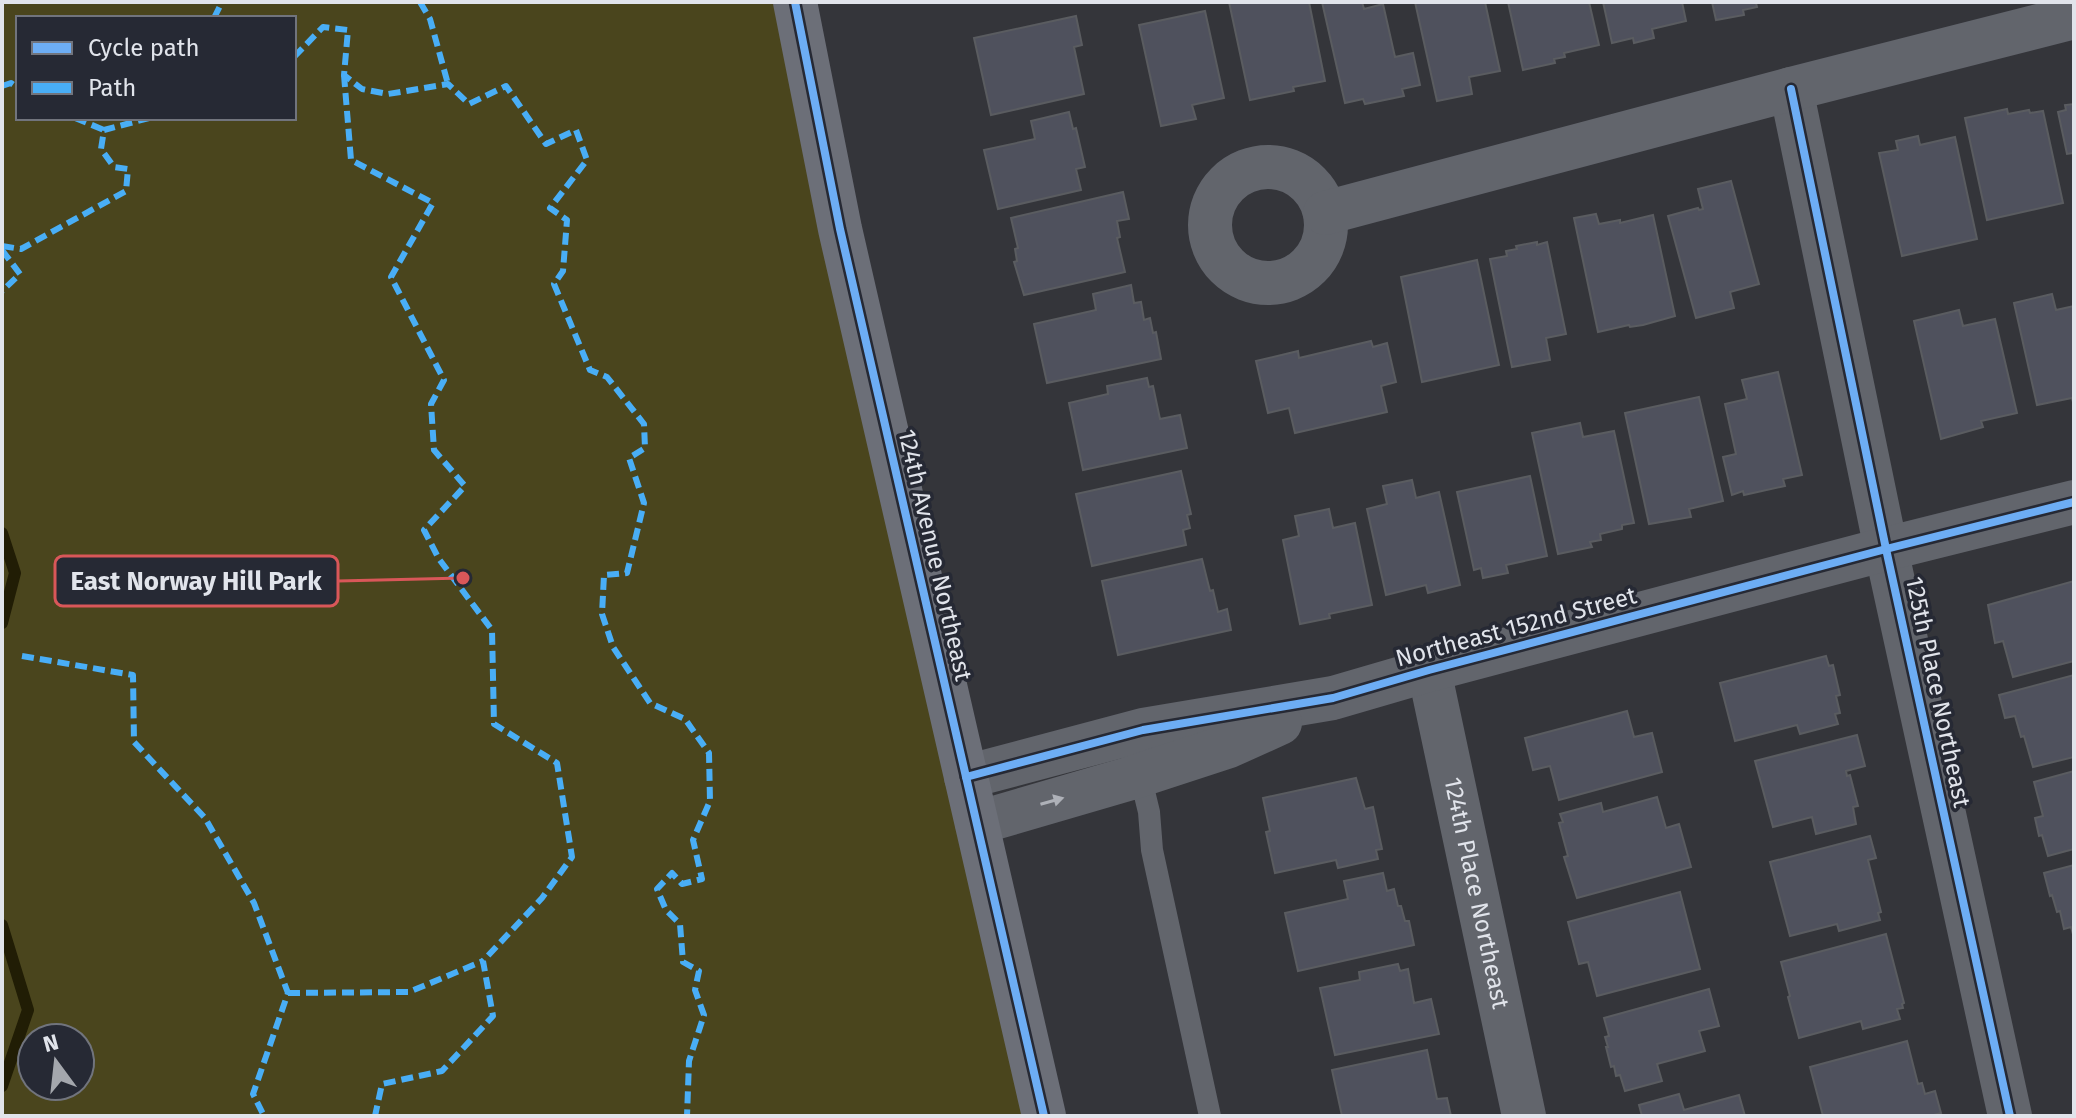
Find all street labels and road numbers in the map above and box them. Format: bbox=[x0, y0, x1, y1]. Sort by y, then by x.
street label: 124th Avenue Northeast bbox=[892, 426, 978, 684]
street label: 125th Place Northeast bbox=[1900, 574, 1976, 810]
street label: Northeast 152nd Street bbox=[1393, 581, 1640, 673]
street label: 124th Place Northeast bbox=[1438, 775, 1515, 1012]

